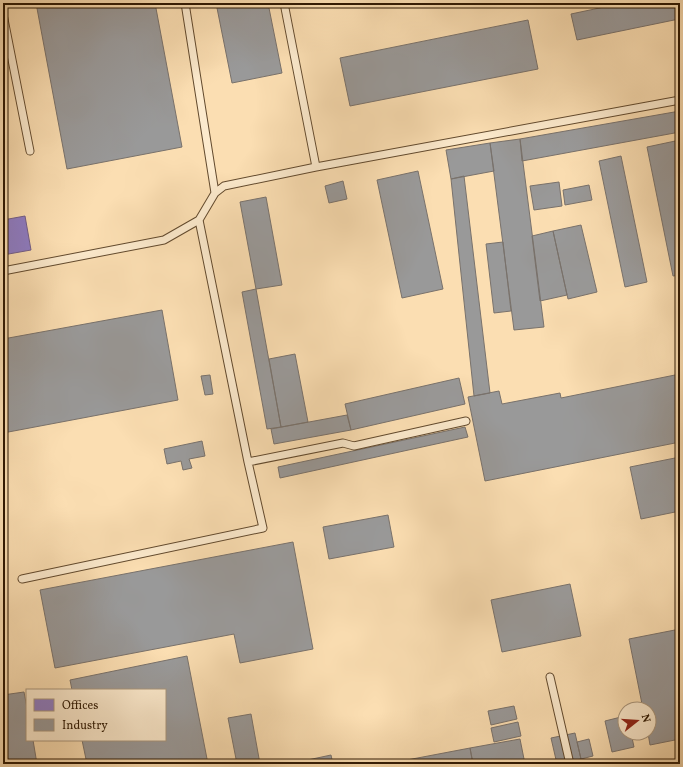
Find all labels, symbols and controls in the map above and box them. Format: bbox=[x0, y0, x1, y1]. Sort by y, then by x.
legend bbox=[26, 689, 166, 741]
text: Offices bbox=[62, 698, 98, 714]
north arrow bbox=[617, 701, 657, 741]
text: N bbox=[637, 712, 653, 725]
text: Industry bbox=[62, 718, 108, 734]

